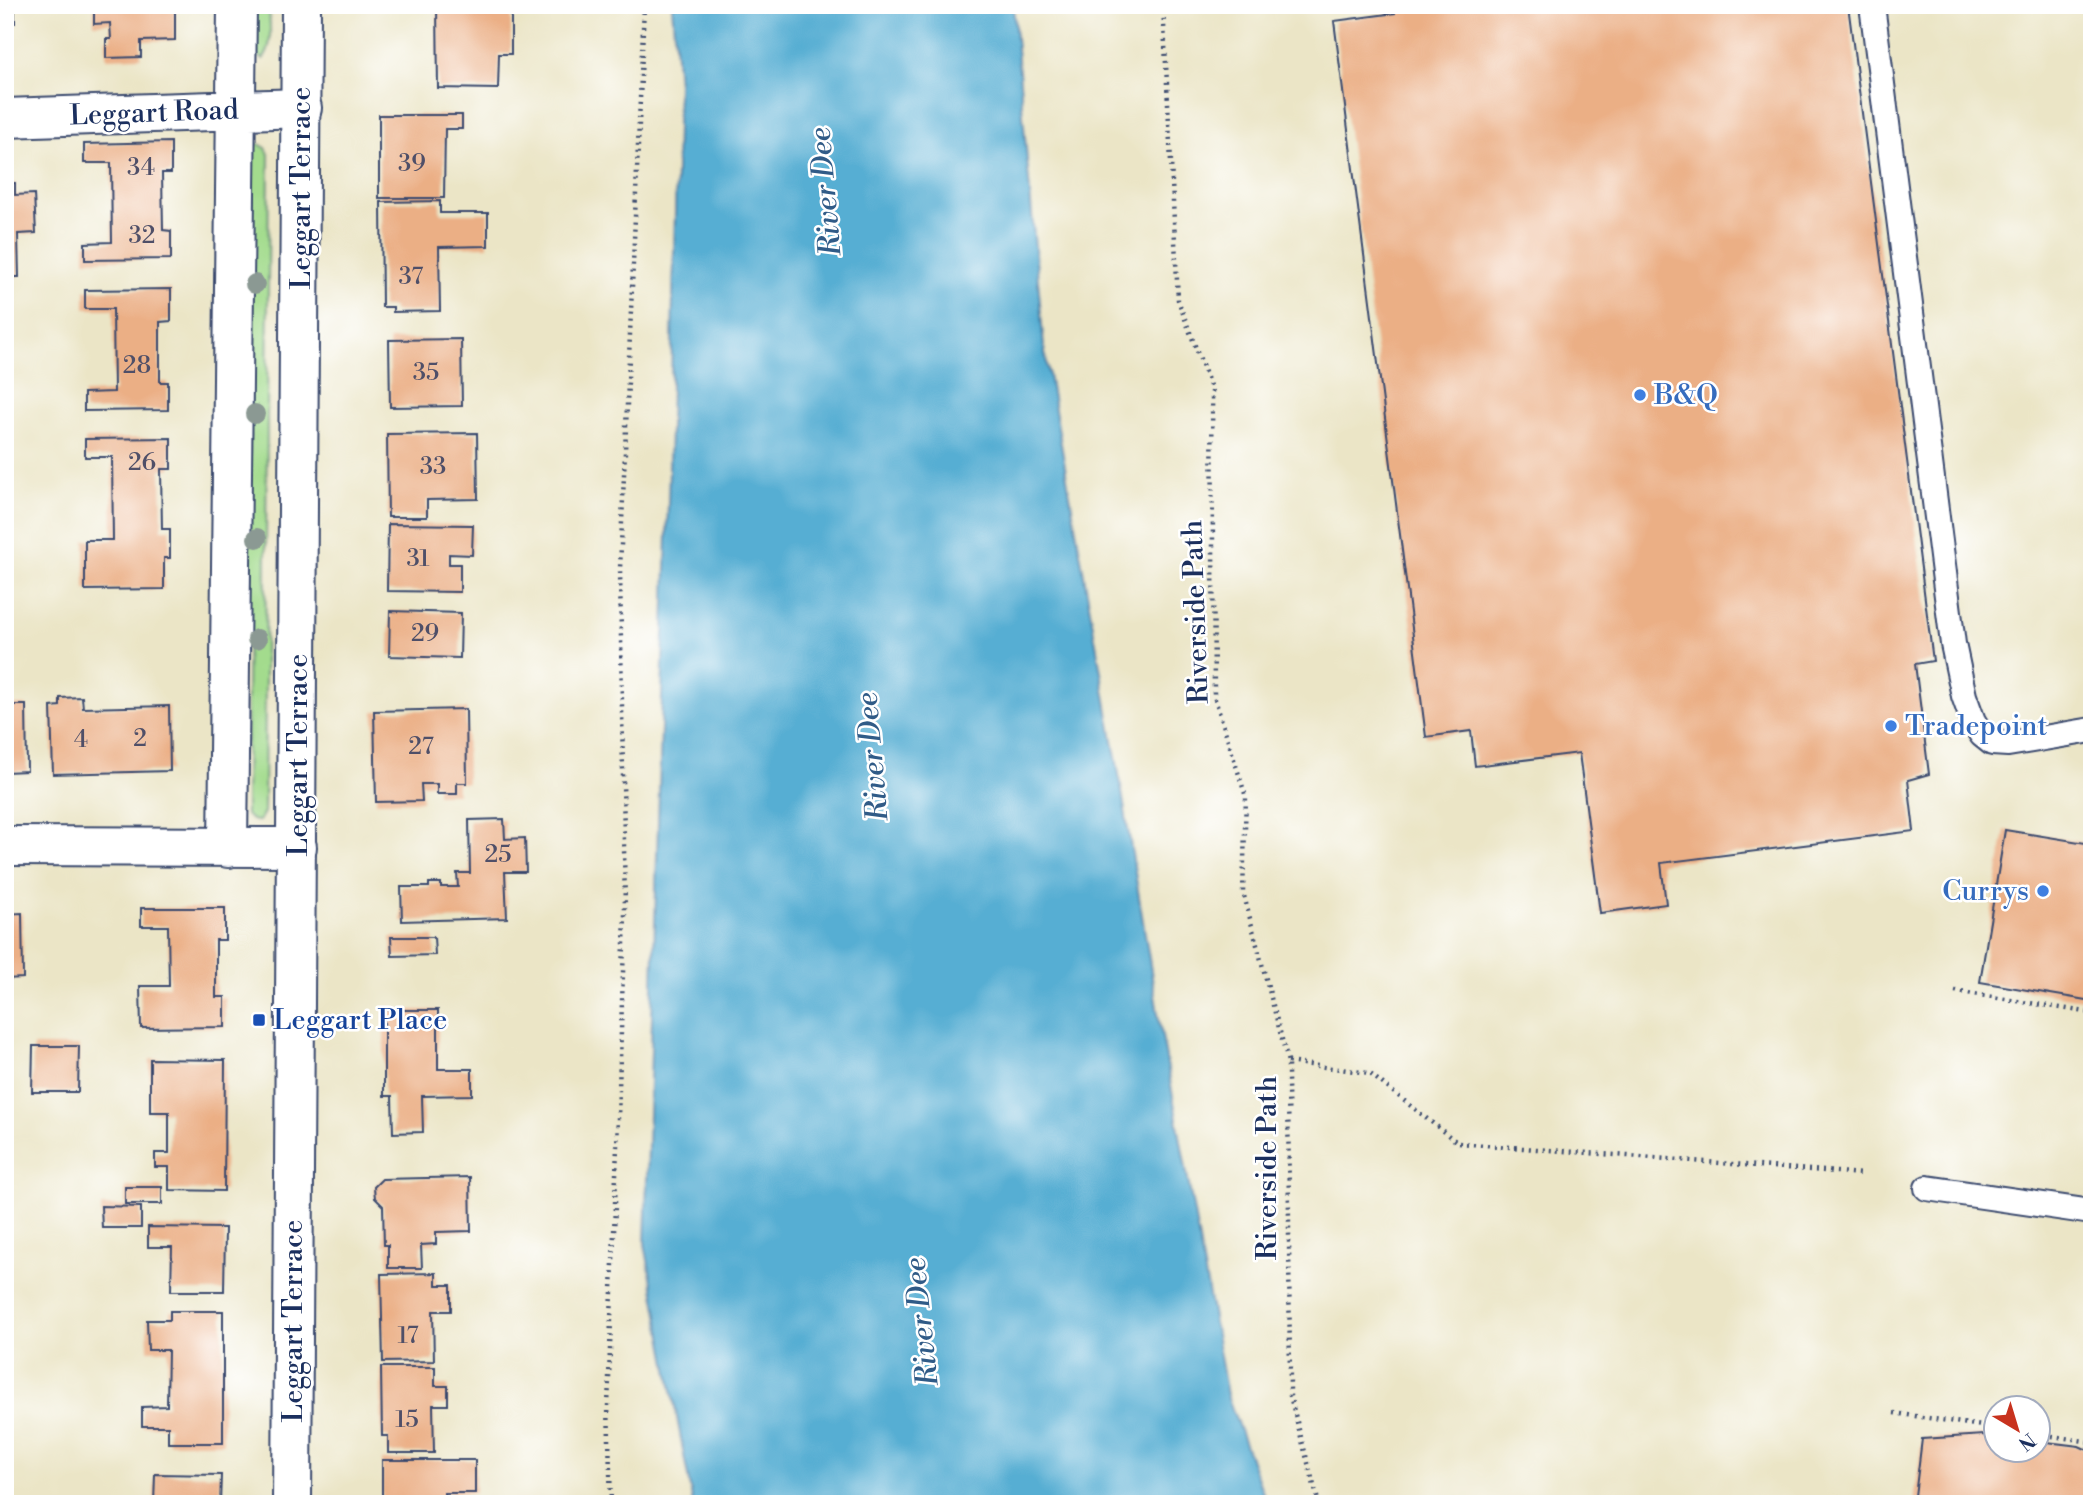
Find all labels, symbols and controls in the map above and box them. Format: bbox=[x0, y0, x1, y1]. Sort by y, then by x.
street label: Leggart Terrace bbox=[284, 87, 319, 289]
street label: Leggart Road bbox=[69, 93, 239, 133]
water label: River Dee bbox=[801, 126, 851, 259]
house number: 39 bbox=[398, 149, 426, 179]
house number: 34 bbox=[127, 153, 155, 183]
house number: 32 bbox=[129, 221, 155, 251]
house number: 37 bbox=[399, 262, 423, 292]
house number: 28 bbox=[123, 351, 151, 381]
house number: 35 bbox=[413, 358, 439, 388]
place label: B&Q bbox=[1653, 378, 1718, 413]
marker: B&Q bbox=[1632, 387, 1648, 403]
house number: 26 bbox=[128, 448, 156, 478]
house number: 33 bbox=[420, 452, 446, 482]
street label: Riverside Path bbox=[1175, 519, 1217, 705]
house number: 31 bbox=[406, 544, 430, 574]
house number: 29 bbox=[411, 619, 439, 649]
street label: Leggart Terrace bbox=[281, 654, 316, 856]
water label: River Dee bbox=[848, 691, 898, 824]
place label: Tradepoint bbox=[1905, 709, 2048, 744]
marker: Tradepoint bbox=[1883, 718, 1899, 734]
house number: 2 bbox=[133, 724, 147, 754]
house number: 4 bbox=[74, 725, 88, 755]
house number: 27 bbox=[408, 732, 434, 762]
house number: 25 bbox=[485, 840, 511, 870]
place label: Currys bbox=[1942, 874, 2029, 909]
marker: Currys bbox=[2035, 883, 2051, 899]
place label: Leggart Place bbox=[273, 1003, 447, 1038]
marker: Leggart Place bbox=[251, 1012, 267, 1028]
street label: Riverside Path bbox=[1250, 1075, 1285, 1260]
street label: Leggart Terrace bbox=[276, 1220, 311, 1422]
water label: River Dee bbox=[896, 1256, 948, 1389]
house number: 17 bbox=[397, 1321, 419, 1351]
north arrow bbox=[1982, 1394, 2052, 1464]
house number: 15 bbox=[395, 1405, 419, 1435]
text: N bbox=[2014, 1428, 2040, 1456]

